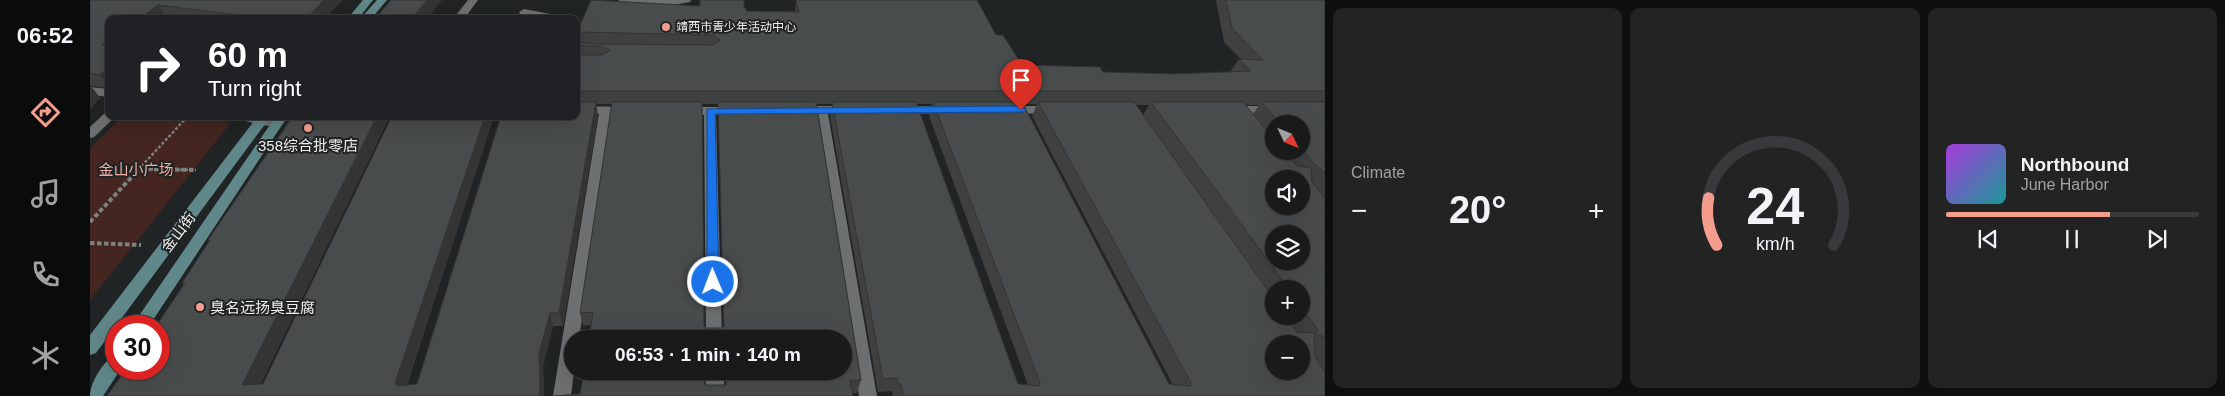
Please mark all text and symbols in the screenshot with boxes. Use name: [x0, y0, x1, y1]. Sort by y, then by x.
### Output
place label: 靖西市青少年活动中心: [676, 20, 796, 34]
marker: 靖西市青少年活动中心: [660, 21, 672, 33]
text: 06:52: [17, 23, 73, 48]
icon: right: [125, 35, 190, 100]
text: 60 m: [208, 35, 288, 74]
pin: [1000, 59, 1042, 110]
icon: arrive: [1007, 66, 1035, 94]
text: Turn right: [208, 76, 301, 101]
icon: directions: [28, 95, 63, 130]
north arrow: [1265, 115, 1310, 160]
map controls: [1265, 115, 1310, 380]
marker: 358综合批零店: [302, 122, 314, 134]
place label: 358综合批零店: [258, 137, 358, 154]
text: Northbound: [2021, 154, 2129, 175]
park label: 金山小广场: [98, 161, 174, 178]
text: Climate: [1351, 164, 1405, 181]
button: sound: [1265, 170, 1310, 215]
icon: music: [28, 176, 63, 211]
text: June Harbor: [2021, 176, 2109, 193]
text: 24: [1746, 177, 1804, 235]
text: 20°: [1449, 189, 1506, 231]
text: −: [1351, 195, 1367, 226]
text: +: [1588, 195, 1604, 226]
street label: 金山街: [158, 209, 198, 255]
button: layers: [1265, 225, 1310, 270]
icon: previous: [1974, 225, 2002, 253]
icon: pause: [2058, 225, 2086, 253]
icon: next: [2143, 225, 2171, 253]
text: km/h: [1756, 234, 1794, 254]
position arrow: [686, 255, 738, 307]
icon: phone: [28, 257, 63, 292]
button: +: [1265, 280, 1310, 325]
place label: 臭名远扬臭豆腐: [210, 299, 315, 316]
marker: 臭名远扬臭豆腐: [194, 301, 206, 313]
speed limit sign: 30: [105, 315, 170, 380]
button: −: [1265, 335, 1310, 380]
icon: climate: [28, 338, 63, 373]
text: 06:53 · 1 min · 140 m: [615, 344, 801, 365]

